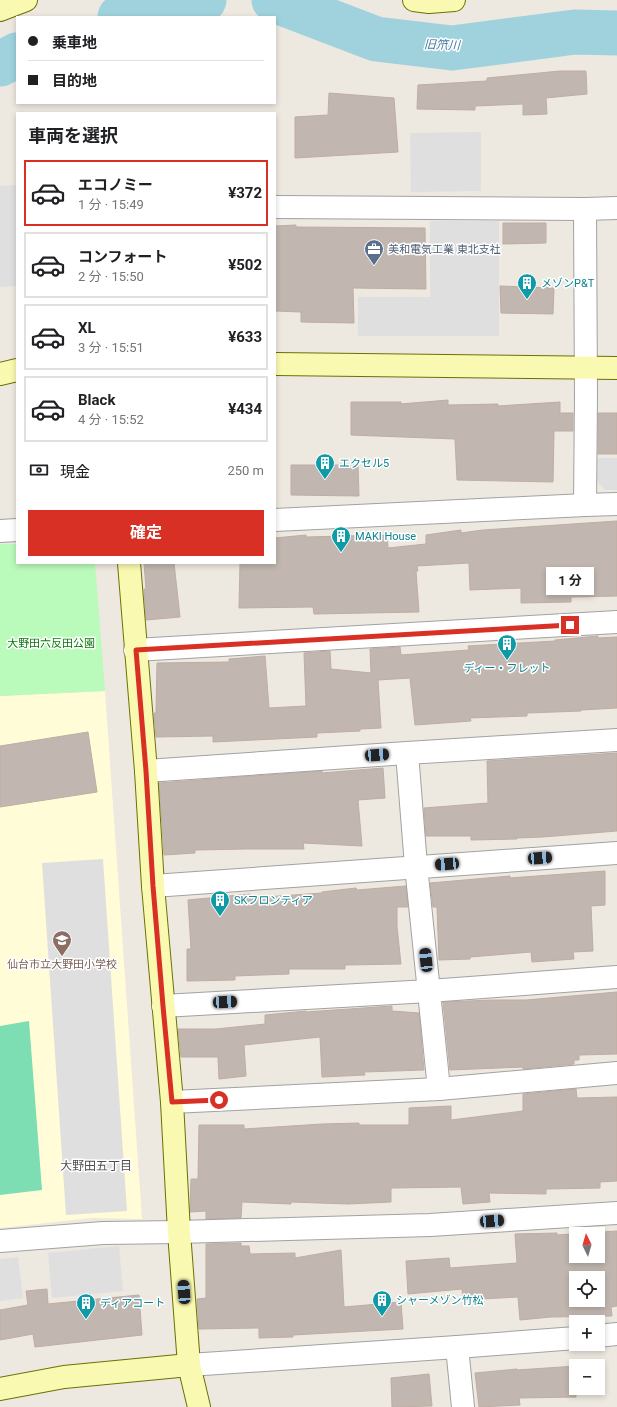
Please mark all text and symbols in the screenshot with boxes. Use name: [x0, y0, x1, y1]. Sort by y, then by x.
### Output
text: 乗車地: [52, 34, 97, 52]
water label: 旧笊川: [424, 37, 462, 53]
text: 目的地: [52, 72, 97, 90]
text: 車両を選択: [28, 125, 118, 146]
icon: car: [30, 175, 66, 211]
text: エコノミー: [78, 176, 153, 194]
text: ¥372: [228, 184, 262, 202]
text: 1 分 · 15:49: [78, 197, 144, 212]
office icon: 美和電気工業 東北支社: [363, 238, 385, 266]
place label: 美和電気工業 東北支社: [388, 243, 501, 256]
icon: car: [30, 247, 66, 283]
text: コンフォート: [78, 248, 168, 266]
text: ¥502: [228, 256, 262, 274]
text: 2 分 · 15:50: [78, 269, 144, 284]
building icon: メゾンP&T: [516, 272, 538, 300]
place label: メゾンP&T: [541, 277, 595, 290]
icon: car: [30, 319, 66, 355]
text: XL: [78, 319, 96, 337]
text: ¥633: [228, 328, 262, 346]
text: 3 分 · 15:51: [78, 340, 144, 355]
icon: car: [30, 391, 66, 427]
text: Black: [78, 391, 115, 409]
text: ¥434: [228, 400, 262, 418]
text: 4 分 · 15:52: [78, 412, 144, 427]
building icon: エクセル5: [314, 452, 336, 480]
place label: エクセル5: [339, 457, 389, 470]
icon: cash: [28, 459, 50, 481]
text: 現金: [60, 463, 90, 481]
text: 250 m: [227, 463, 264, 478]
button: 確定: [28, 510, 264, 556]
building icon: MAKI House: [330, 525, 352, 553]
place label: MAKI House: [355, 530, 416, 543]
callout: 1 分: [546, 567, 594, 595]
text: 1 分: [558, 573, 582, 588]
route end: [561, 616, 579, 634]
building icon: ディー・フレット: [496, 633, 518, 661]
park label: 大野田六反田公園: [7, 637, 95, 650]
place label: ディー・フレット: [463, 662, 551, 675]
car: [365, 748, 389, 762]
car: [528, 851, 552, 865]
car: [435, 857, 459, 871]
building icon: SKフロンティア: [209, 889, 231, 917]
place label: SKフロンティア: [234, 894, 313, 907]
school or university icon: 仙台市立大野田小学校: [51, 929, 73, 957]
car: [419, 947, 433, 973]
place label: 仙台市立大野田小学校: [7, 958, 117, 971]
car: [213, 995, 237, 1009]
route start: [210, 1091, 228, 1109]
district label: 大野田五丁目: [60, 1159, 132, 1173]
car: [480, 1214, 504, 1228]
north arrow: [569, 1227, 605, 1263]
map controls: [569, 1227, 605, 1395]
button: locate: [569, 1271, 605, 1307]
car: [177, 1280, 191, 1304]
building icon: シャーメゾン竹松: [371, 1289, 393, 1317]
building icon: ディアコート: [75, 1292, 97, 1320]
place label: シャーメゾン竹松: [396, 1294, 484, 1307]
place label: ディアコート: [100, 1297, 165, 1310]
button: +: [569, 1315, 605, 1351]
button: −: [569, 1359, 605, 1395]

